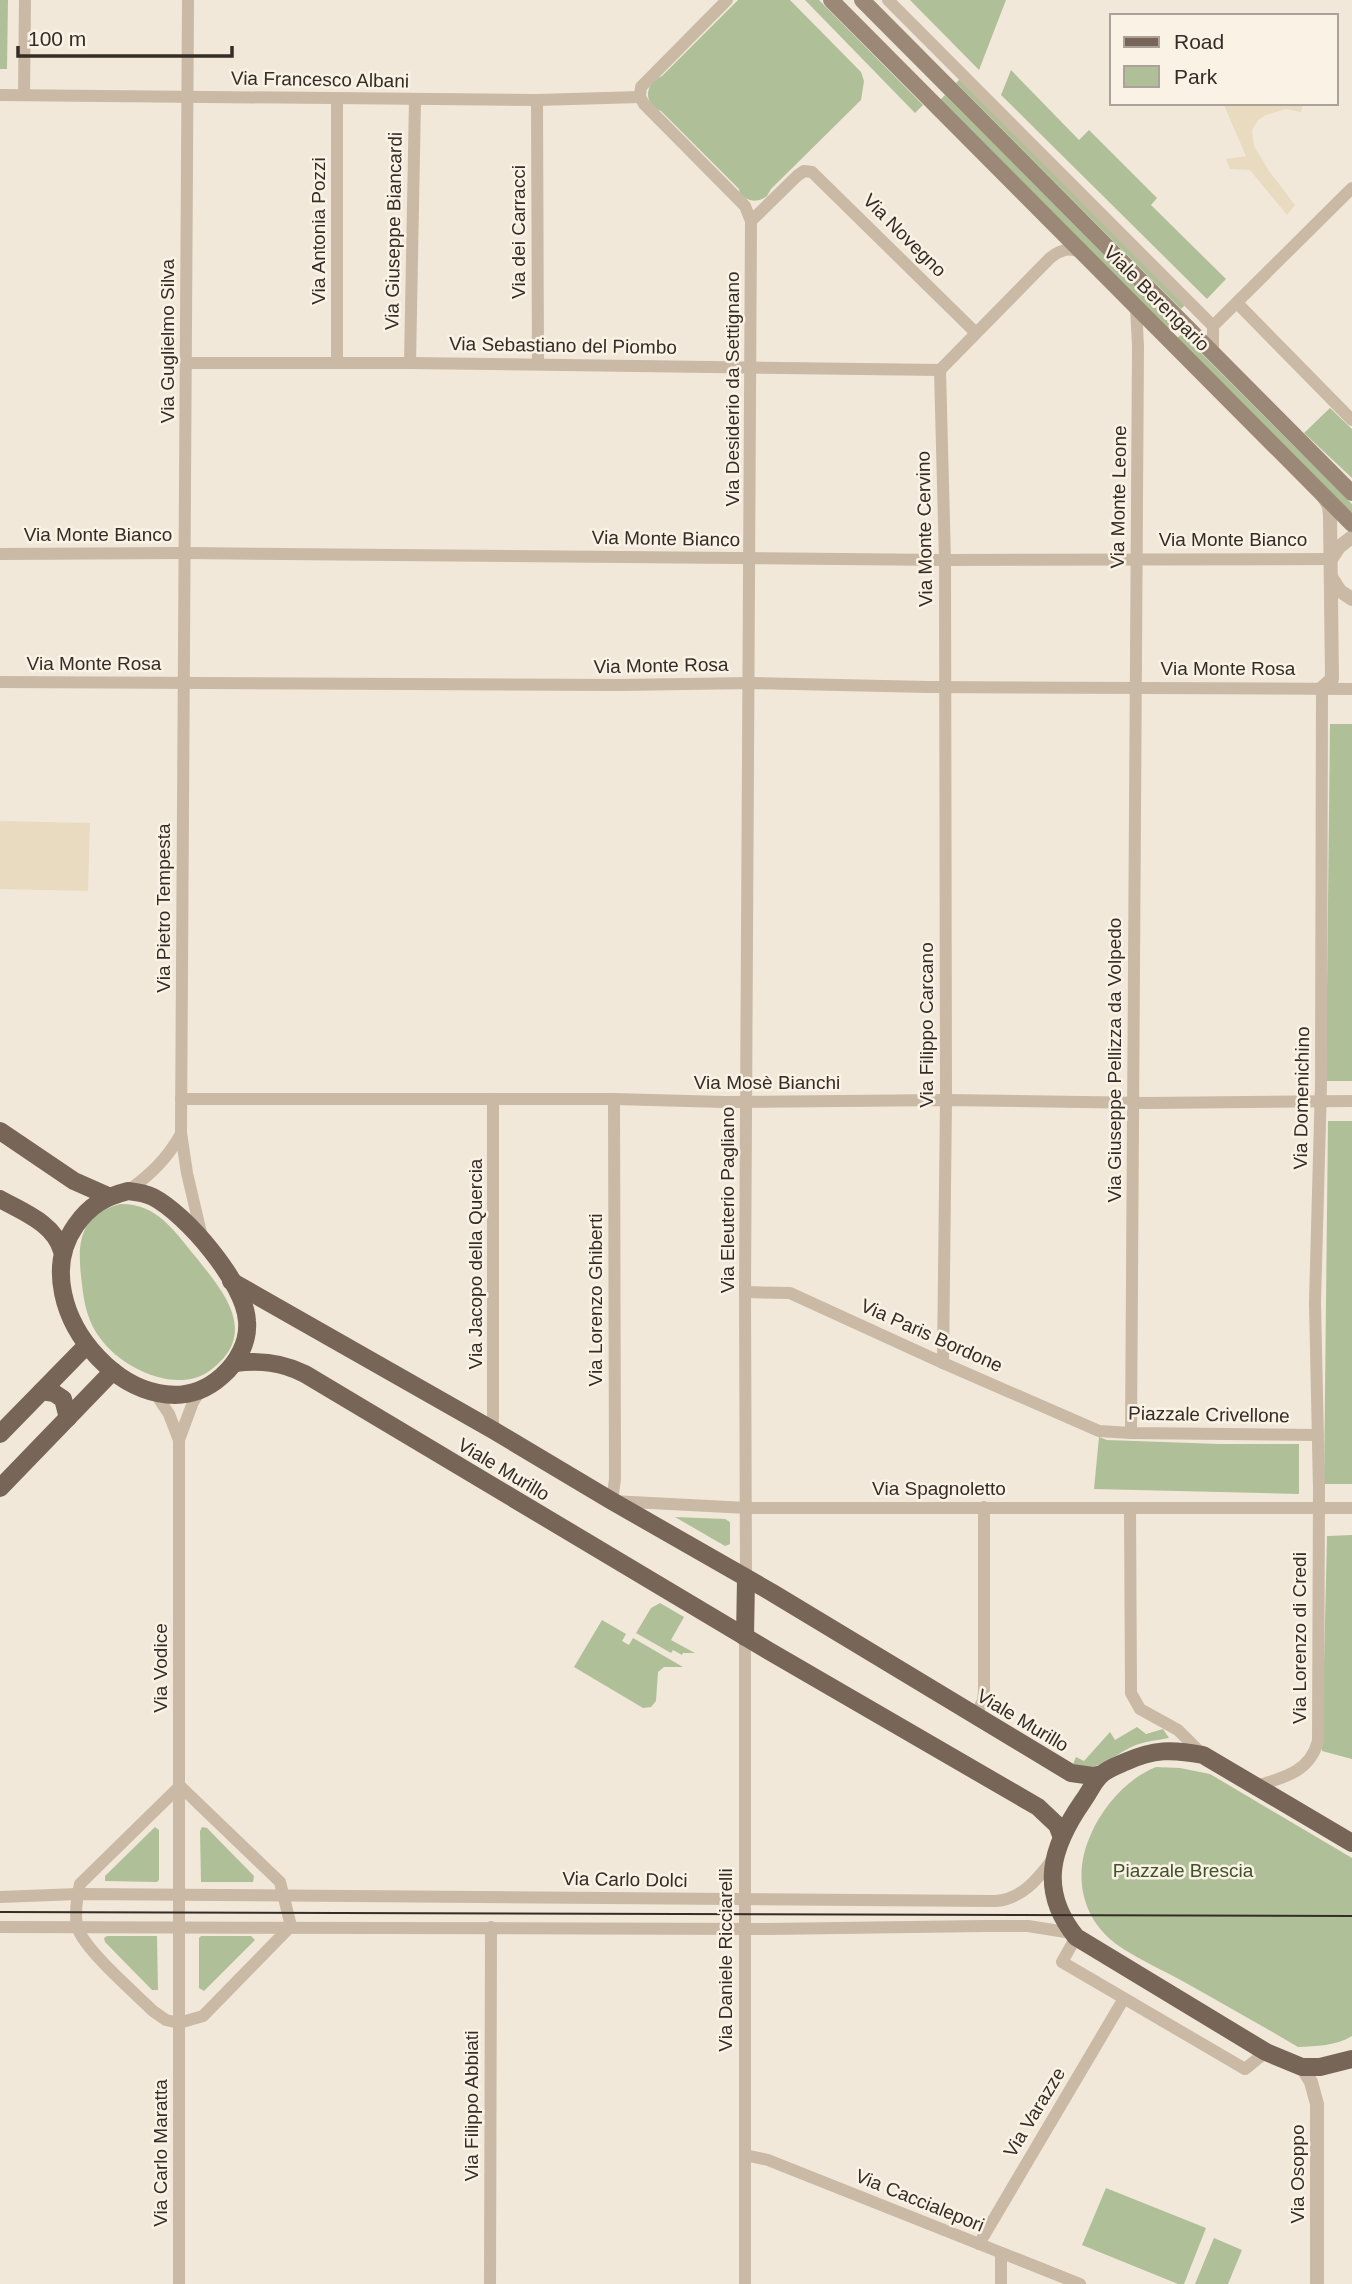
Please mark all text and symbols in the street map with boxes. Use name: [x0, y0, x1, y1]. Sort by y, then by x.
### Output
scale bar: [18, 14, 231, 58]
legend: [1110, 14, 1338, 105]
text: 100 m: [28, 27, 86, 50]
text: Road: [1174, 30, 1224, 53]
text: Park: [1174, 65, 1218, 88]
street label: Via Francesco Albani: [231, 67, 409, 92]
street label: Via Giuseppe Biancardi: [381, 132, 406, 330]
street label: Via Antonia Pozzi: [308, 157, 329, 305]
street label: Via dei Carracci: [508, 165, 529, 299]
street label: Via Novegno: [859, 190, 950, 281]
street label: Viale Berengario: [1100, 241, 1214, 355]
street label: Via Guglielmo Silva: [157, 258, 178, 423]
street label: Via Desiderio da Settignano: [722, 271, 743, 507]
street label: Via Sebastiano del Piombo: [449, 333, 677, 358]
street label: Via Monte Leone: [1107, 425, 1130, 569]
street label: Via Monte Cervino: [913, 451, 936, 607]
street label: Via Monte Bianco: [24, 524, 172, 545]
street label: Via Monte Bianco: [592, 527, 740, 550]
street label: Via Monte Bianco: [1159, 529, 1307, 550]
street label: Via Monte Rosa: [27, 653, 162, 674]
street label: Via Monte Rosa: [593, 654, 729, 677]
street label: Via Monte Rosa: [1161, 658, 1296, 679]
street label: Via Pietro Tempesta: [153, 823, 174, 993]
street label: Via Giuseppe Pellizza da Volpedo: [1104, 918, 1125, 1202]
street label: Via Filippo Carcano: [916, 942, 937, 1108]
street label: Via Domenichino: [1290, 1026, 1313, 1170]
street label: Via Mosè Bianchi: [694, 1072, 840, 1093]
street label: Via Eleuterio Pagliano: [717, 1107, 738, 1293]
street label: Via Jacopo della Quercia: [465, 1158, 486, 1369]
street label: Via Lorenzo Ghiberti: [585, 1214, 606, 1386]
street label: Via Paris Bordone: [858, 1295, 1006, 1376]
street label: Piazzale Crivellone: [1128, 1403, 1290, 1426]
street label: Viale Murillo: [454, 1434, 553, 1505]
street label: Via Spagnoletto: [872, 1478, 1006, 1499]
street label: Via Lorenzo di Credi: [1289, 1552, 1310, 1724]
street label: Via Vodice: [150, 1623, 171, 1713]
street label: Viale Murillo: [973, 1685, 1072, 1756]
park label: Piazzale Brescia: [1113, 1860, 1254, 1881]
street label: Via Carlo Dolci: [562, 1868, 688, 1891]
street label: Via Daniele Ricciarelli: [715, 1868, 736, 2052]
street label: Via Filippo Abbiati: [461, 2031, 482, 2181]
street label: Via Varazze: [999, 2064, 1069, 2161]
street label: Via Carlo Maratta: [150, 2079, 171, 2227]
street label: Via Osoppo: [1287, 2125, 1308, 2223]
street label: Via Caccialepori: [852, 2165, 987, 2236]

